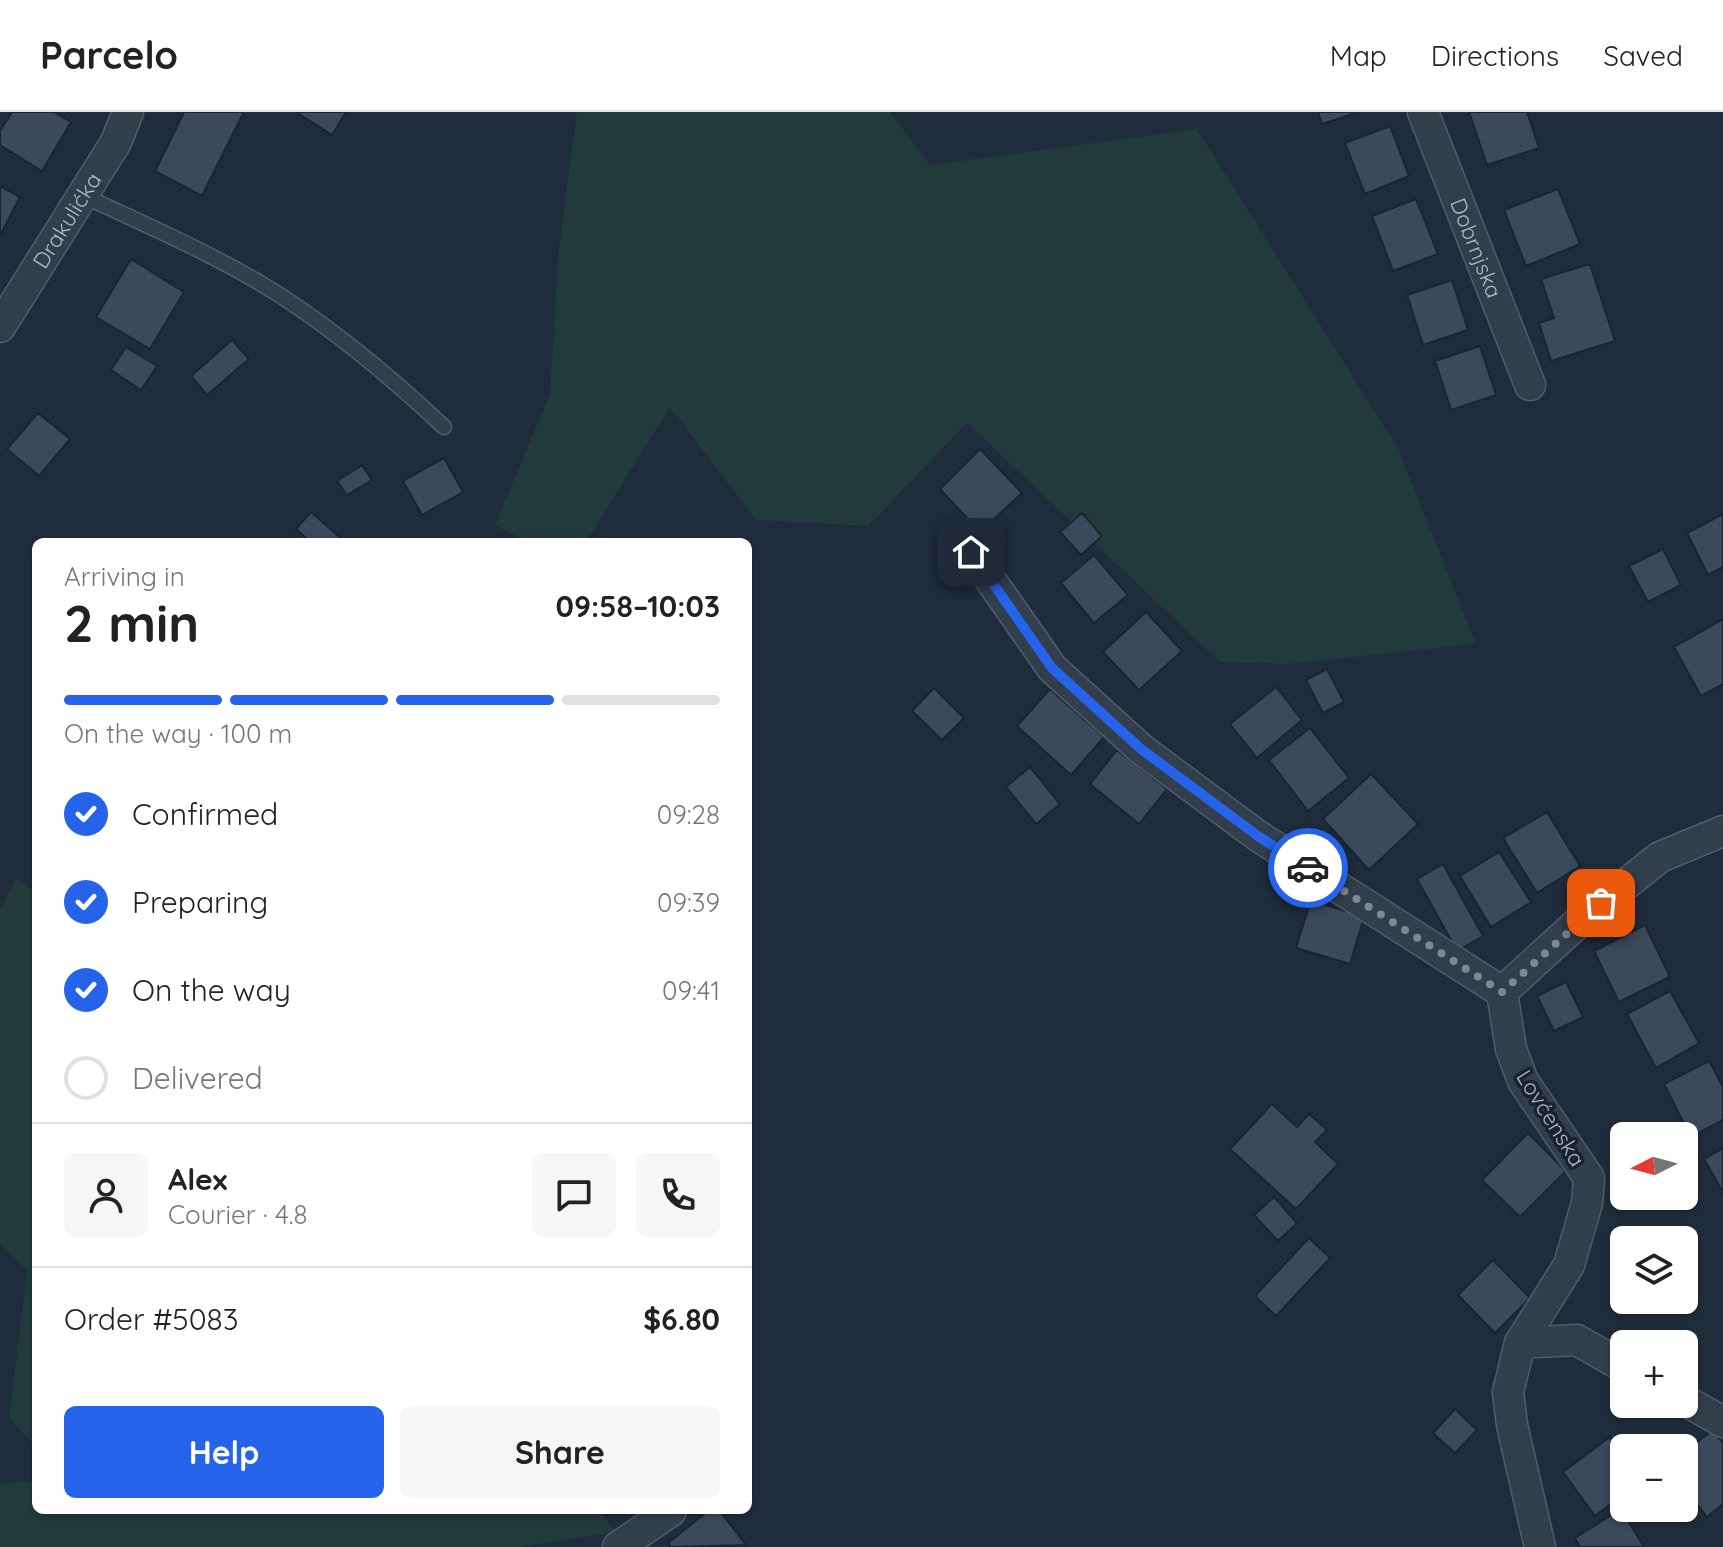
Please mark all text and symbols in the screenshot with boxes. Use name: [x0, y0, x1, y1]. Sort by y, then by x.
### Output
text: Parcelo: [40, 31, 178, 79]
text: Map: [1330, 38, 1387, 73]
text: Directions: [1431, 38, 1559, 73]
text: Saved: [1603, 38, 1683, 73]
street label: Drakulićka: [26, 167, 107, 273]
street label: Dobrnjska: [1444, 194, 1508, 302]
pin: [937, 518, 1005, 586]
icon: home: [949, 530, 993, 574]
text: Arriving in: [64, 560, 185, 593]
text: 09:58–10:03: [556, 587, 720, 625]
text: 2 min: [64, 590, 199, 655]
text: On the way · 100 m: [64, 717, 292, 750]
icon: check: [64, 792, 108, 836]
text: Confirmed: [132, 795, 278, 833]
text: 09:28: [657, 798, 720, 831]
courier: [1268, 828, 1348, 908]
icon: car: [1286, 846, 1330, 890]
pin: [1567, 869, 1635, 937]
icon: check: [64, 880, 108, 924]
icon: bag: [1579, 881, 1623, 925]
text: Preparing: [132, 883, 268, 921]
text: 09:39: [657, 886, 720, 919]
icon: check: [64, 968, 108, 1012]
text: On the way: [132, 971, 291, 1009]
text: 09:41: [662, 974, 720, 1007]
text: Delivered: [132, 1059, 263, 1097]
street label: Lovćenska: [1510, 1065, 1592, 1171]
north arrow: [1610, 1122, 1698, 1210]
map controls: [1610, 1122, 1698, 1522]
button: person: [64, 1153, 148, 1237]
button: chat: [532, 1153, 616, 1237]
button: phone: [636, 1153, 720, 1237]
text: Alex: [168, 1160, 227, 1198]
text: Courier · 4.8: [168, 1198, 307, 1231]
button: layers: [1610, 1226, 1698, 1314]
text: Order #5083: [64, 1300, 238, 1338]
text: $6.80: [643, 1300, 720, 1338]
button: +: [1610, 1330, 1698, 1418]
button: Help: [64, 1406, 384, 1498]
button: Share: [400, 1406, 720, 1498]
button: −: [1610, 1434, 1698, 1522]

